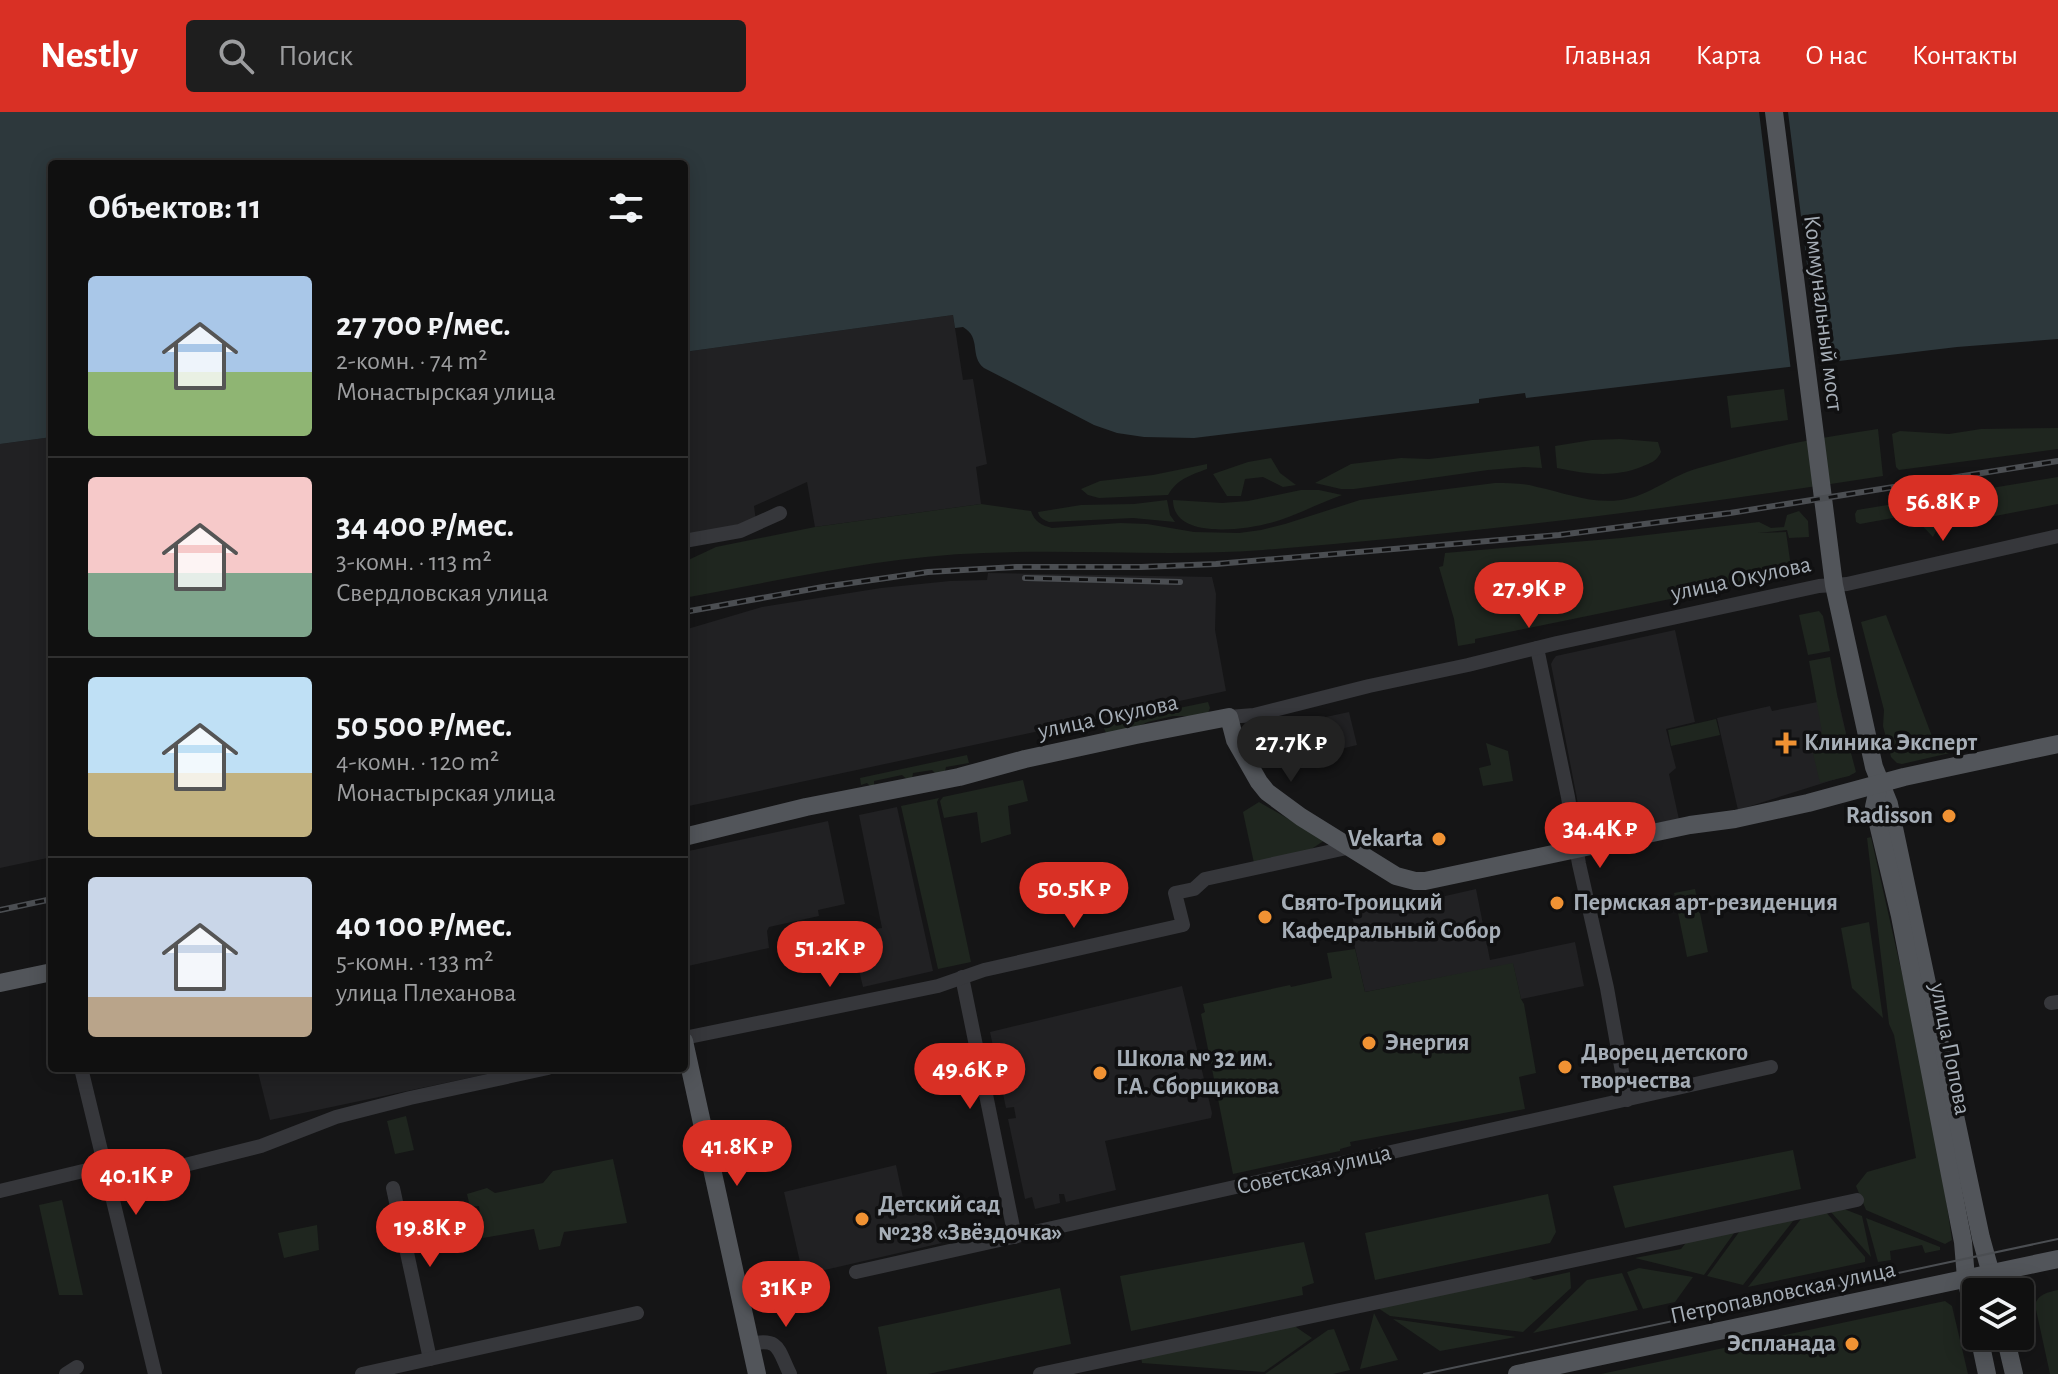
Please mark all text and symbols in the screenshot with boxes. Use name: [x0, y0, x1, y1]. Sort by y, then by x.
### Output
search box: [186, 20, 746, 92]
icon: search: [214, 34, 258, 78]
text: Nestly: [40, 37, 138, 75]
text: Поиск: [278, 41, 353, 71]
text: Главная: [1563, 42, 1651, 70]
text: Карта: [1695, 42, 1761, 70]
text: О нас: [1805, 42, 1868, 70]
text: Контакты: [1912, 42, 2018, 70]
icon: filters: [604, 186, 648, 230]
text: Объектов: 11: [88, 191, 262, 225]
street label: Коммунальный мост: [1799, 214, 1847, 413]
icon: home: [152, 308, 248, 404]
text: 27 700 ₽/мес.: [336, 308, 511, 342]
text: 2-комн. · 74 m²: [336, 348, 487, 374]
text: Монастырская улица: [336, 379, 556, 405]
pin: 56.8K ₽: [1869, 475, 2017, 543]
text: 56.8K ₽: [1906, 488, 1980, 514]
icon: home: [152, 509, 248, 605]
text: 34 400 ₽/мес.: [336, 509, 514, 543]
text: 3-комн. · 113 m²: [336, 549, 491, 575]
street label: улица Окулова: [1668, 552, 1813, 606]
pin: 27.9K ₽: [1455, 562, 1603, 630]
text: 27.9K ₽: [1492, 575, 1566, 601]
text: Свердловская улица: [336, 580, 548, 606]
street label: улица Окулова: [1035, 690, 1180, 744]
icon: home: [152, 709, 248, 805]
text: 50 500 ₽/мес.: [336, 709, 513, 743]
pin: 27.7K ₽: [1217, 716, 1365, 784]
text: 27.7K ₽: [1255, 729, 1327, 755]
place label: Клиника Эксперт: [1804, 731, 1978, 755]
marker: Клиника Эксперт: [1775, 732, 1797, 754]
text: 4-комн. · 120 m²: [336, 749, 499, 775]
text: Монастырская улица: [336, 780, 556, 806]
pin: 34.4K ₽: [1526, 802, 1674, 870]
place label: Radisson: [1846, 804, 1933, 828]
marker: Radisson: [1940, 807, 1958, 825]
text: 34.4K ₽: [1563, 815, 1637, 841]
place label: Vekarta: [1348, 827, 1423, 851]
marker: Vekarta: [1430, 830, 1448, 848]
pin: 50.5K ₽: [1000, 862, 1148, 930]
text: 50.5K ₽: [1037, 875, 1111, 901]
place label: Свято-Троицкий Кафедральный Собор: [1281, 891, 1501, 943]
place label: Пермская арт-резиденция: [1573, 891, 1838, 915]
marker: Пермская арт-резиденция: [1548, 894, 1566, 912]
marker: Свято-Троицкий Кафедральный Собор: [1256, 908, 1274, 926]
icon: home: [152, 909, 248, 1005]
text: 40 100 ₽/мес.: [336, 909, 513, 943]
pin: 51.2K ₽: [756, 921, 904, 989]
text: 51.2K ₽: [795, 934, 865, 960]
text: 5-комн. · 133 m²: [336, 949, 493, 975]
text: улица Плеханова: [336, 980, 516, 1006]
street label: улица Попова: [1925, 980, 1975, 1117]
place label: Энергия: [1385, 1031, 1469, 1055]
marker: Энергия: [1360, 1034, 1378, 1052]
place label: Дворец детского творчества: [1580, 1041, 1748, 1093]
pin: 49.6K ₽: [896, 1043, 1044, 1111]
place label: Школа № 32 им. Г.А. Сборщикова: [1116, 1047, 1279, 1099]
text: 49.6K ₽: [932, 1056, 1008, 1082]
marker: Дворец детского творчества: [1556, 1058, 1574, 1076]
marker: Школа № 32 им. Г.А. Сборщикова: [1091, 1064, 1109, 1082]
pin: 41.8K ₽: [663, 1120, 811, 1188]
text: 41.8K ₽: [701, 1133, 773, 1159]
street label: Советская улица: [1234, 1141, 1394, 1199]
pin: 40.1K ₽: [62, 1149, 210, 1217]
text: 40.1K ₽: [99, 1162, 173, 1188]
place label: Детский сад №238 «Звёздочка»: [878, 1193, 1062, 1245]
pin: 19.8K ₽: [356, 1201, 504, 1269]
marker: Детский сад №238 «Звёздочка»: [853, 1210, 871, 1228]
text: 19.8K ₽: [394, 1214, 466, 1240]
street label: Петропавловская улица: [1668, 1257, 1898, 1329]
pin: 31K ₽: [730, 1261, 842, 1329]
text: 31K ₽: [760, 1274, 812, 1300]
map controls: [1962, 1278, 2034, 1350]
button: layers: [1962, 1278, 2034, 1350]
place label: Эспланада: [1727, 1332, 1836, 1356]
marker: Эспланада: [1843, 1335, 1861, 1353]

